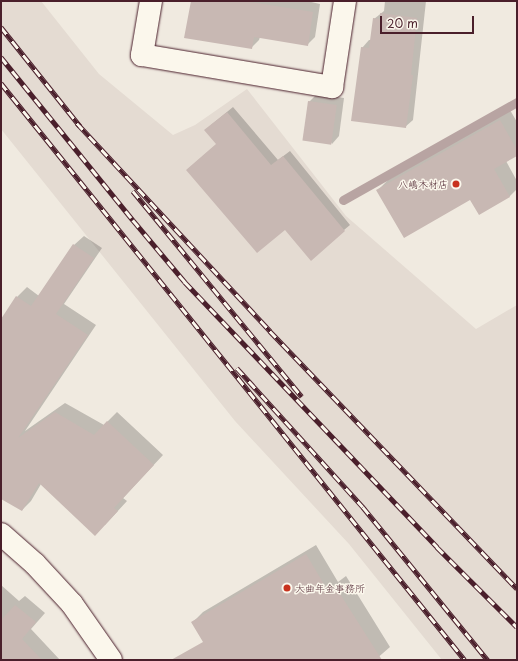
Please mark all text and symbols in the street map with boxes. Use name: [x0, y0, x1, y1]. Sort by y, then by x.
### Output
scale bar: [382, 8, 476, 34]
text: 20 m: [387, 14, 418, 32]
place label: 八嶋木材店: [398, 178, 448, 190]
marker: 八嶋木材店: [451, 179, 461, 189]
place label: 大曲年金事務所: [295, 582, 365, 594]
marker: 大曲年金事務所: [282, 583, 292, 593]

